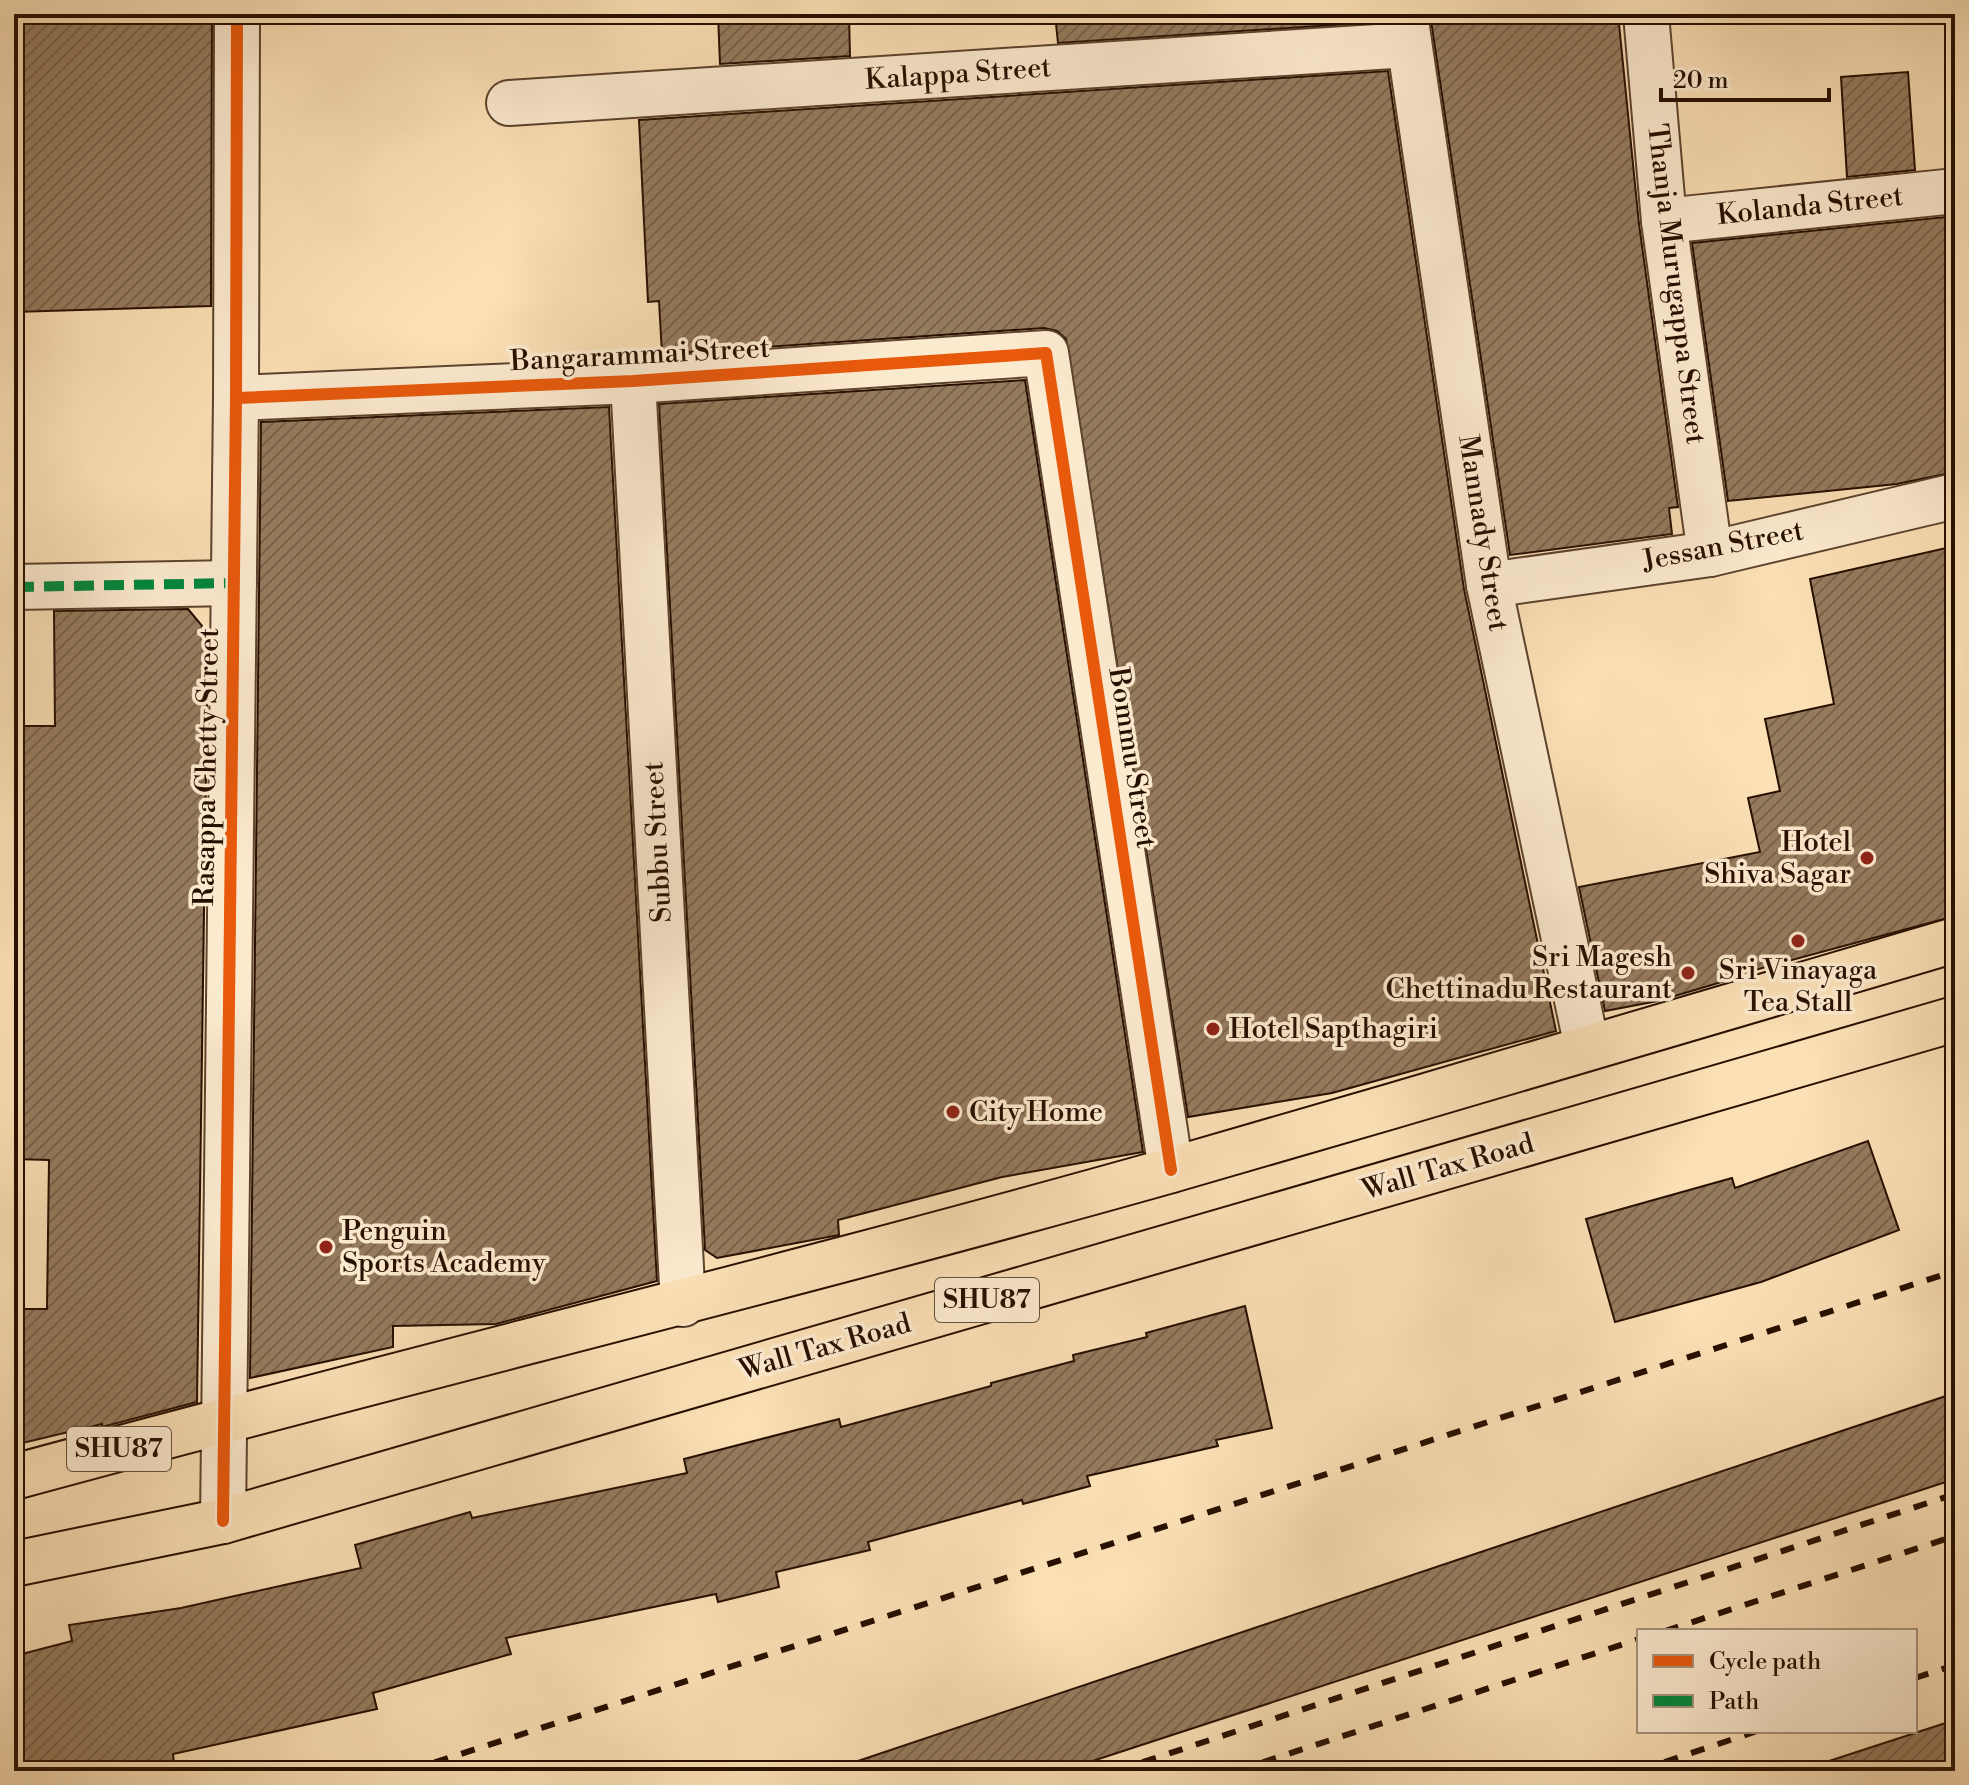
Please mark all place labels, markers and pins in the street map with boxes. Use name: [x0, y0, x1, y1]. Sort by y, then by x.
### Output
place label: Hotel Shiva Sagar: [1704, 825, 1851, 892]
marker: Hotel Shiva Sagar: [1858, 849, 1876, 867]
marker: Sri Vinayaga Tea Stall: [1789, 932, 1807, 950]
place label: Sri Magesh Chettinadu Restaurant: [1385, 940, 1672, 1007]
place label: Sri Vinayaga Tea Stall: [1719, 953, 1878, 1020]
marker: Sri Magesh Chettinadu Restaurant: [1679, 964, 1697, 982]
place label: Hotel Sapthagiri: [1229, 1012, 1438, 1047]
marker: Hotel Sapthagiri: [1204, 1020, 1222, 1038]
place label: City Home: [969, 1095, 1103, 1130]
marker: City Home: [944, 1103, 962, 1121]
place label: Penguin Sports Academy: [342, 1214, 546, 1281]
marker: Penguin Sports Academy: [317, 1238, 335, 1256]

